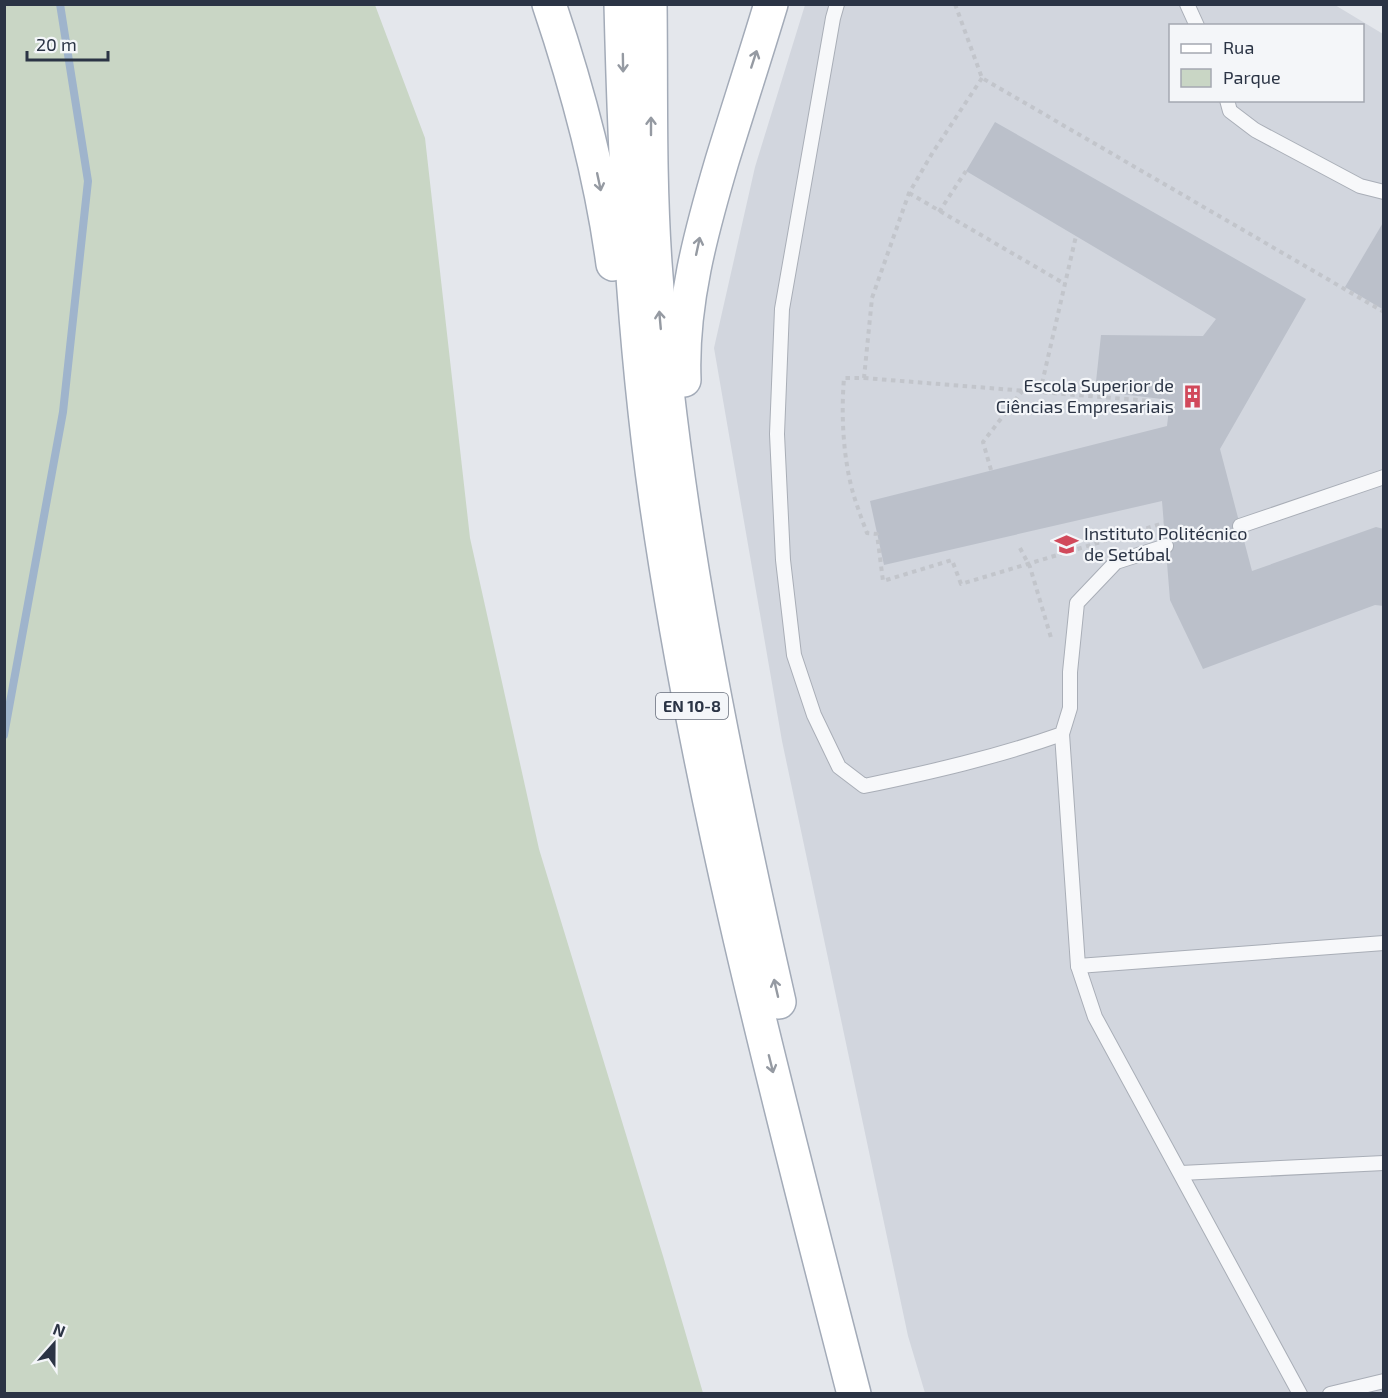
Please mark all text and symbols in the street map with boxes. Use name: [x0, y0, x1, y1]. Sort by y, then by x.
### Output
scale bar: [27, 24, 108, 62]
legend: [1169, 24, 1364, 102]
text: 20 m: [36, 33, 77, 55]
text: Rua: [1223, 36, 1254, 58]
one-way arrow: [749, 50, 760, 69]
one-way arrow: [617, 52, 629, 72]
text: Parque: [1223, 66, 1281, 88]
one-way arrow: [645, 116, 657, 136]
one-way arrow: [594, 172, 605, 191]
one-way arrow: [693, 237, 704, 256]
one-way arrow: [654, 311, 665, 331]
place label: Escola Superior de Ciências Empresariais: [996, 374, 1174, 417]
building icon: Escola Superior de Ciências Empresariais: [1179, 383, 1205, 409]
place label: Instituto Politécnico de Setúbal: [1084, 522, 1248, 565]
school or university icon: Instituto Politécnico de Setúbal: [1053, 531, 1079, 557]
road number: EN 10-8: [656, 693, 728, 719]
one-way arrow: [769, 979, 781, 998]
one-way arrow: [765, 1054, 777, 1073]
north arrow: [24, 1314, 84, 1374]
text: N: [51, 1319, 68, 1340]

